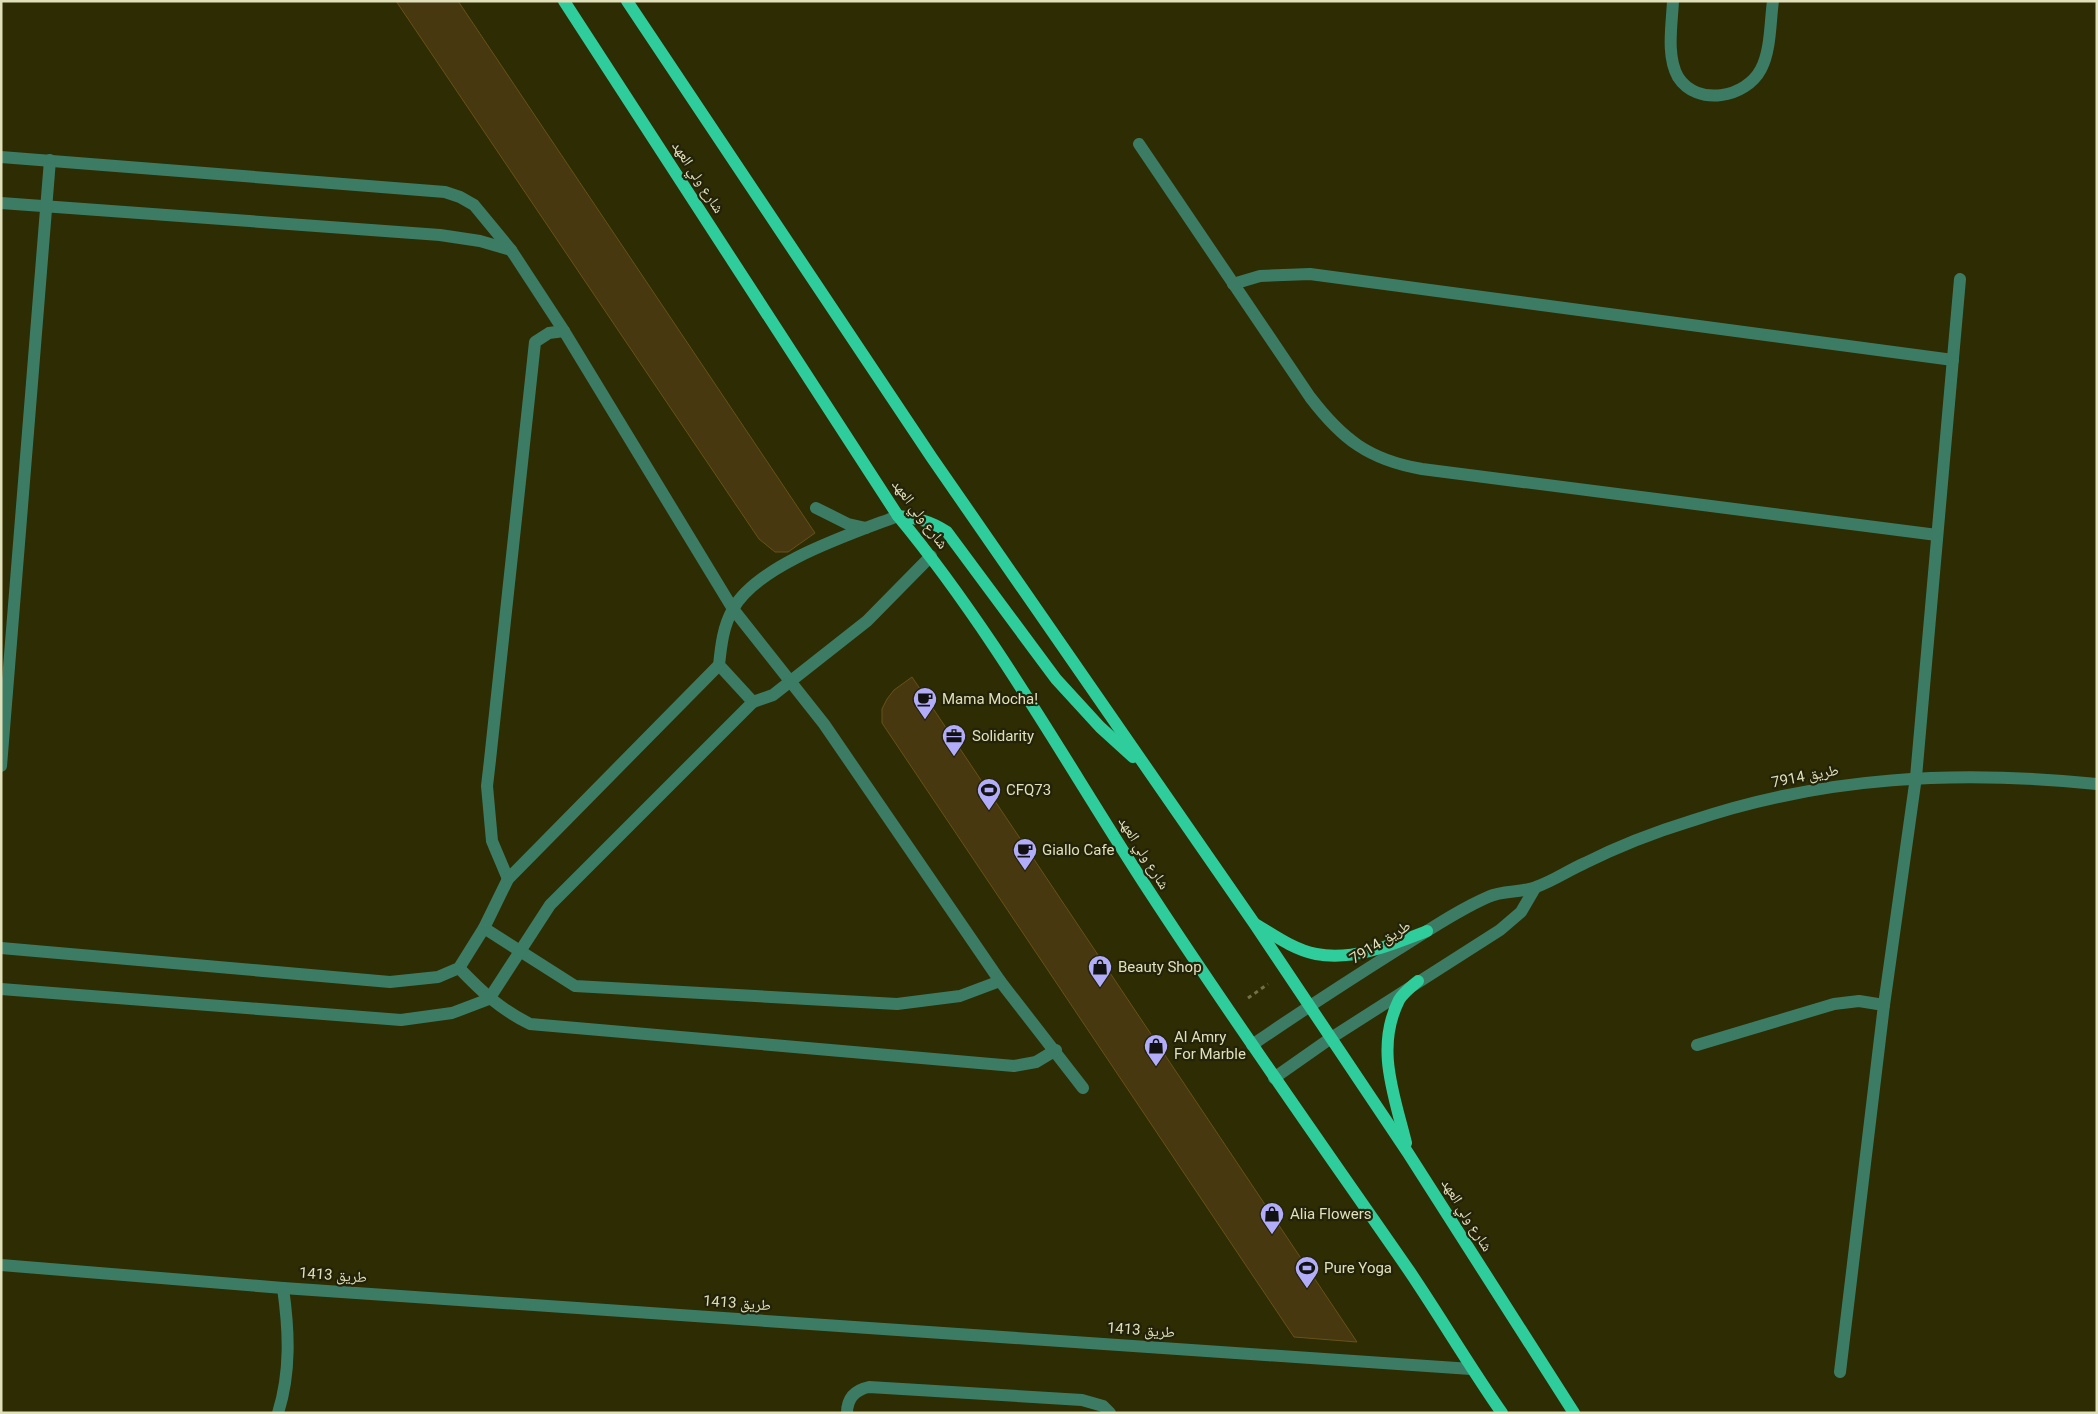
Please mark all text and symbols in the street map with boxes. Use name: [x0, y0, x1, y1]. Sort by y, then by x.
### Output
street label: شارع ولي العهد: [666, 138, 728, 218]
street label: شارع ولي العهد: [886, 476, 952, 554]
cafe icon: Mama Mocha!: [912, 686, 938, 720]
place label: Mama Mocha!: [942, 690, 1038, 708]
office icon: Solidarity: [941, 723, 967, 757]
place label: Solidarity: [972, 727, 1034, 745]
street label: طريق 7914: [1770, 761, 1840, 792]
sports icon: CFQ73: [976, 777, 1002, 811]
place label: CFQ73: [1006, 781, 1051, 799]
street label: شارع ولي العهد: [1112, 813, 1173, 894]
cafe icon: Giallo Cafe: [1012, 837, 1038, 871]
place label: Giallo Cafe: [1042, 841, 1115, 859]
street label: طريق 7914: [1346, 916, 1414, 969]
shop icon: Beauty Shop: [1087, 954, 1113, 988]
place label: Beauty Shop: [1118, 958, 1202, 976]
place label: Al Amry For Marble: [1174, 1028, 1246, 1063]
shop icon: Al Amry For Marble: [1143, 1033, 1169, 1067]
street label: شارع ولي العهد: [1435, 1175, 1496, 1256]
shop icon: Alia Flowers: [1259, 1201, 1285, 1235]
place label: Alia Flowers: [1290, 1205, 1372, 1223]
sports icon: Pure Yoga: [1294, 1255, 1320, 1289]
place label: Pure Yoga: [1324, 1259, 1392, 1277]
street label: طريق 1413: [298, 1264, 368, 1287]
street label: طريق 1413: [702, 1292, 772, 1315]
street label: طريق 1413: [1106, 1319, 1176, 1342]

